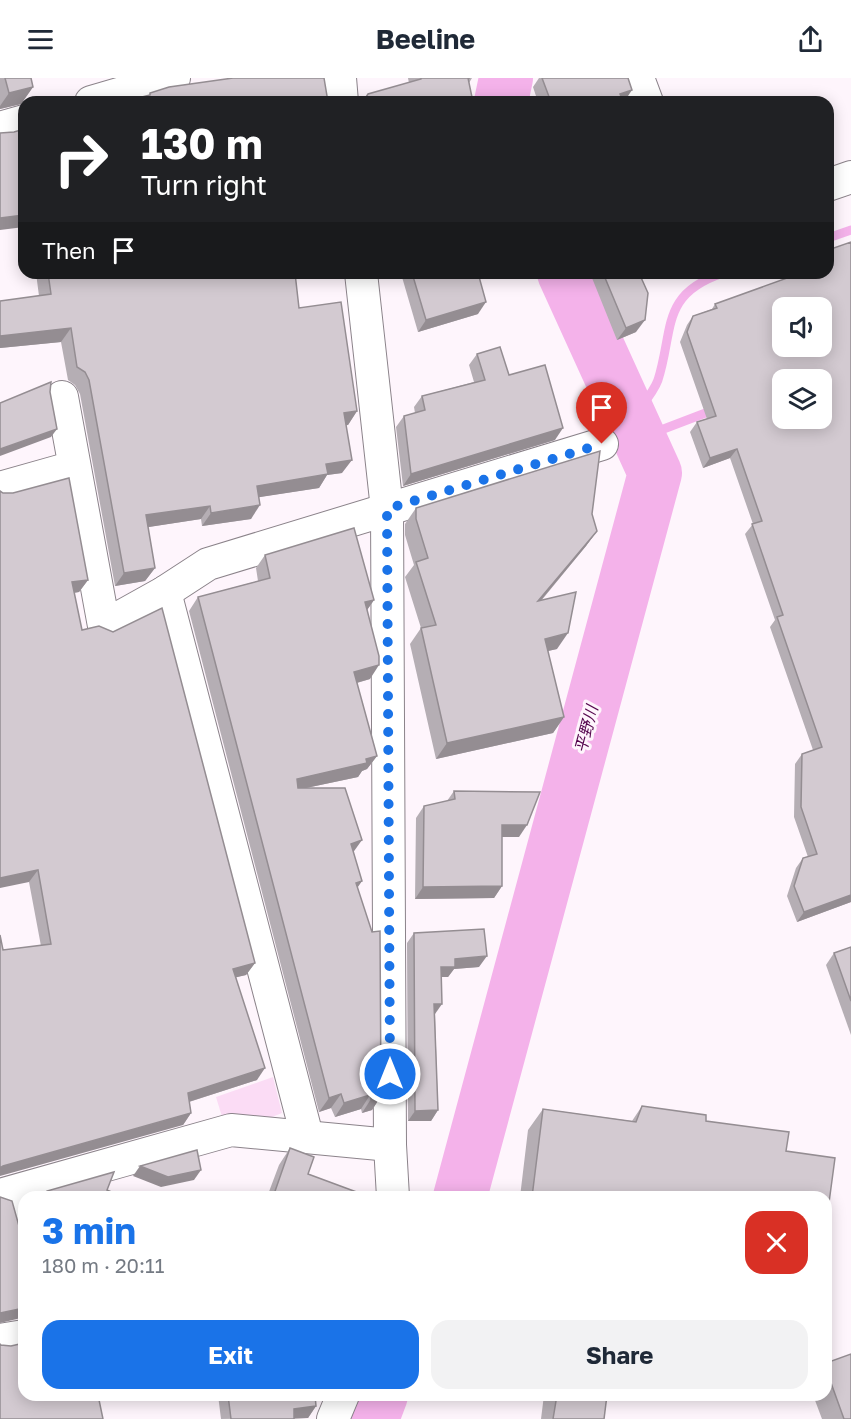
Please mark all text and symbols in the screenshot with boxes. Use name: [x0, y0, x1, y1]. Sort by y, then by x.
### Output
icon: menu: [24, 23, 57, 56]
text: Beeline: [376, 23, 475, 55]
icon: share: [794, 23, 827, 56]
text: 130 m: [141, 118, 263, 168]
icon: right: [42, 120, 120, 198]
text: Turn right: [141, 169, 267, 201]
icon: arrive: [107, 234, 140, 267]
text: Then: [42, 237, 95, 264]
map controls: [772, 297, 832, 429]
button: sound: [772, 297, 832, 357]
button: layers: [772, 369, 832, 429]
pin: [576, 382, 627, 444]
icon: arrive: [585, 391, 618, 424]
water label: 平野川: [570, 701, 602, 755]
position arrow: [358, 1042, 422, 1106]
text: 3 min: [42, 1209, 136, 1252]
button: close: [745, 1211, 808, 1274]
text: 180 m · 20:11: [42, 1253, 164, 1277]
button: Exit: [42, 1320, 419, 1389]
button: Share: [431, 1320, 808, 1389]

